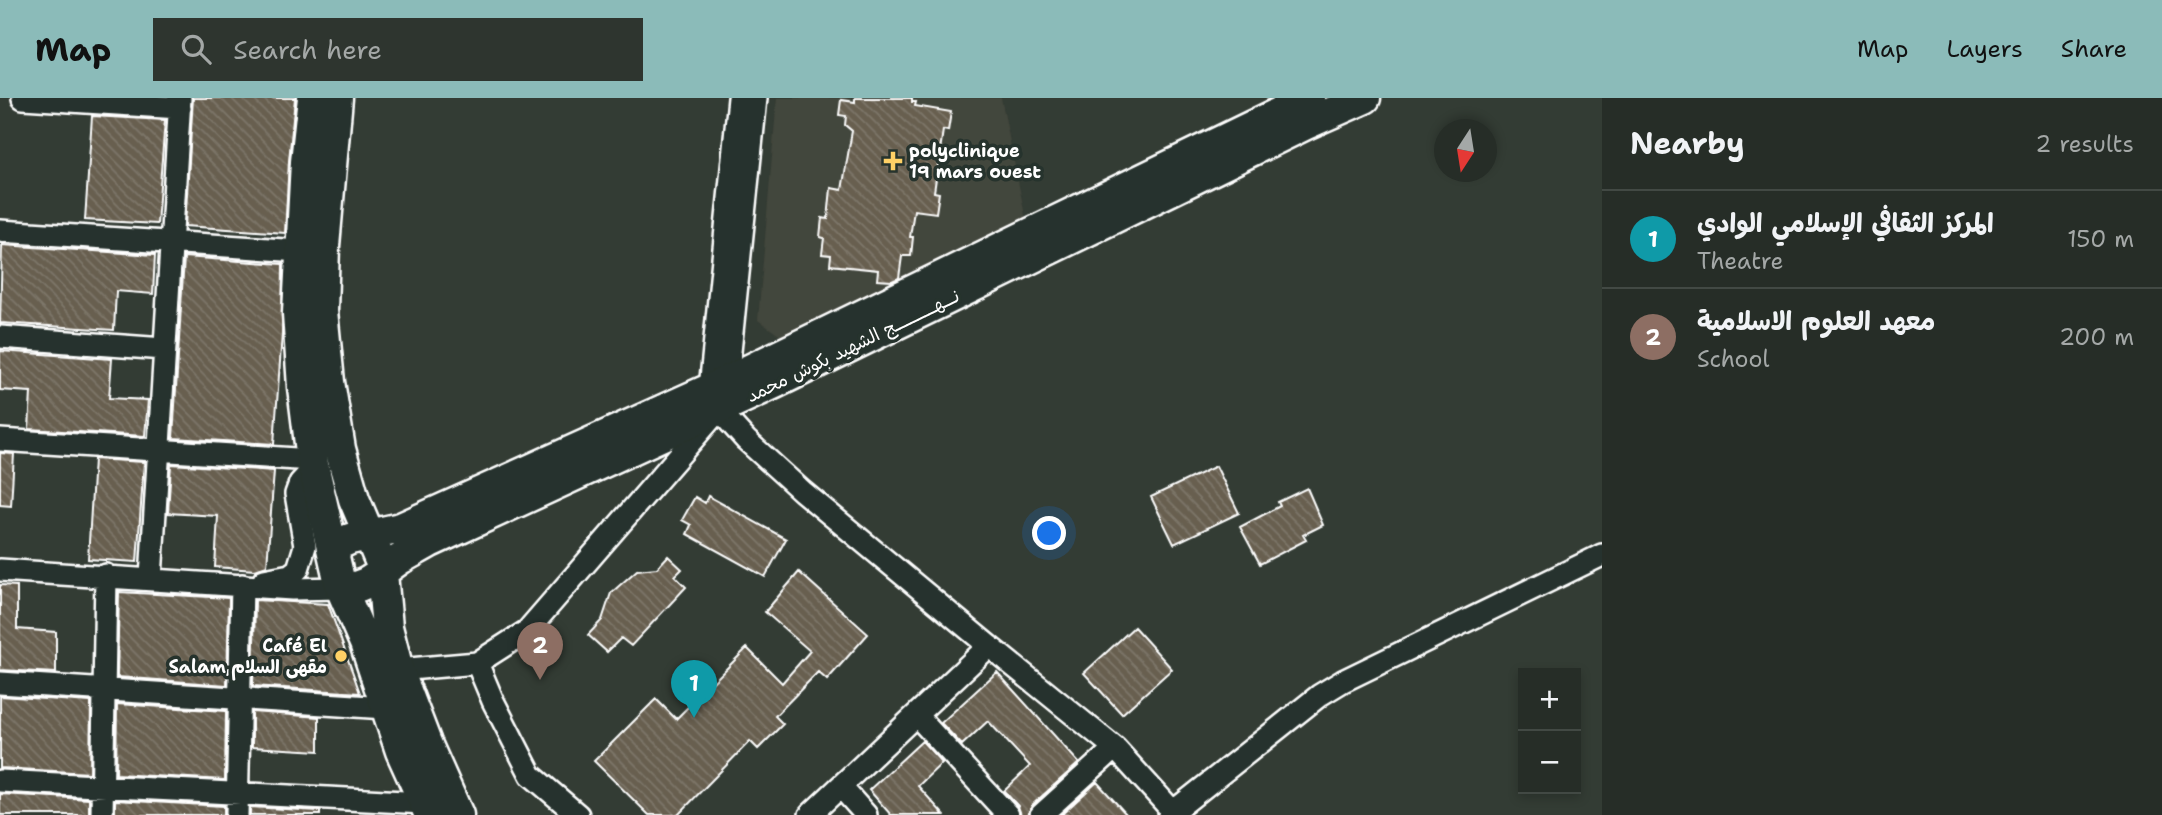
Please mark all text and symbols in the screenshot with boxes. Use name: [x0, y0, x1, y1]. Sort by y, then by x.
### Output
search box: [153, 18, 643, 81]
text: Map: [35, 27, 111, 72]
icon: search: [177, 30, 215, 68]
text: Search here: [233, 32, 382, 67]
text: Map: [1857, 33, 1908, 65]
text: Layers: [1946, 33, 2023, 65]
text: Share: [2061, 33, 2127, 65]
north arrow: [1434, 119, 1497, 182]
text: Nearby: [1630, 123, 1745, 164]
text: 2 results: [2035, 129, 2134, 159]
place label: polyclinique 19 mars ouest: [909, 139, 1041, 184]
marker: polyclinique 19 mars ouest: [883, 151, 903, 171]
text: المركز الثقافي الإسلامي الوادي: [1697, 205, 1994, 240]
text: 1: [1648, 224, 1658, 254]
text: 150 m: [2067, 224, 2134, 254]
text: Theatre: [1697, 246, 1784, 276]
street label: نـــهـــــــــــج الشهيد بكوش محمد: [742, 284, 964, 408]
text: معهد العلوم الاسلامية: [1697, 303, 1935, 338]
text: 2: [1645, 322, 1661, 352]
text: 200 m: [2059, 322, 2134, 352]
text: School: [1697, 344, 1769, 374]
your location: [1032, 516, 1066, 550]
pin: 2: [517, 622, 563, 680]
place label: Café El Salam,مقهى السلام: [169, 634, 327, 681]
marker: Café El Salam,مقهى السلام: [333, 648, 349, 664]
pin: 1: [671, 660, 717, 718]
map controls: [1518, 668, 1581, 794]
button: +: [1518, 668, 1581, 731]
button: −: [1518, 731, 1581, 794]

